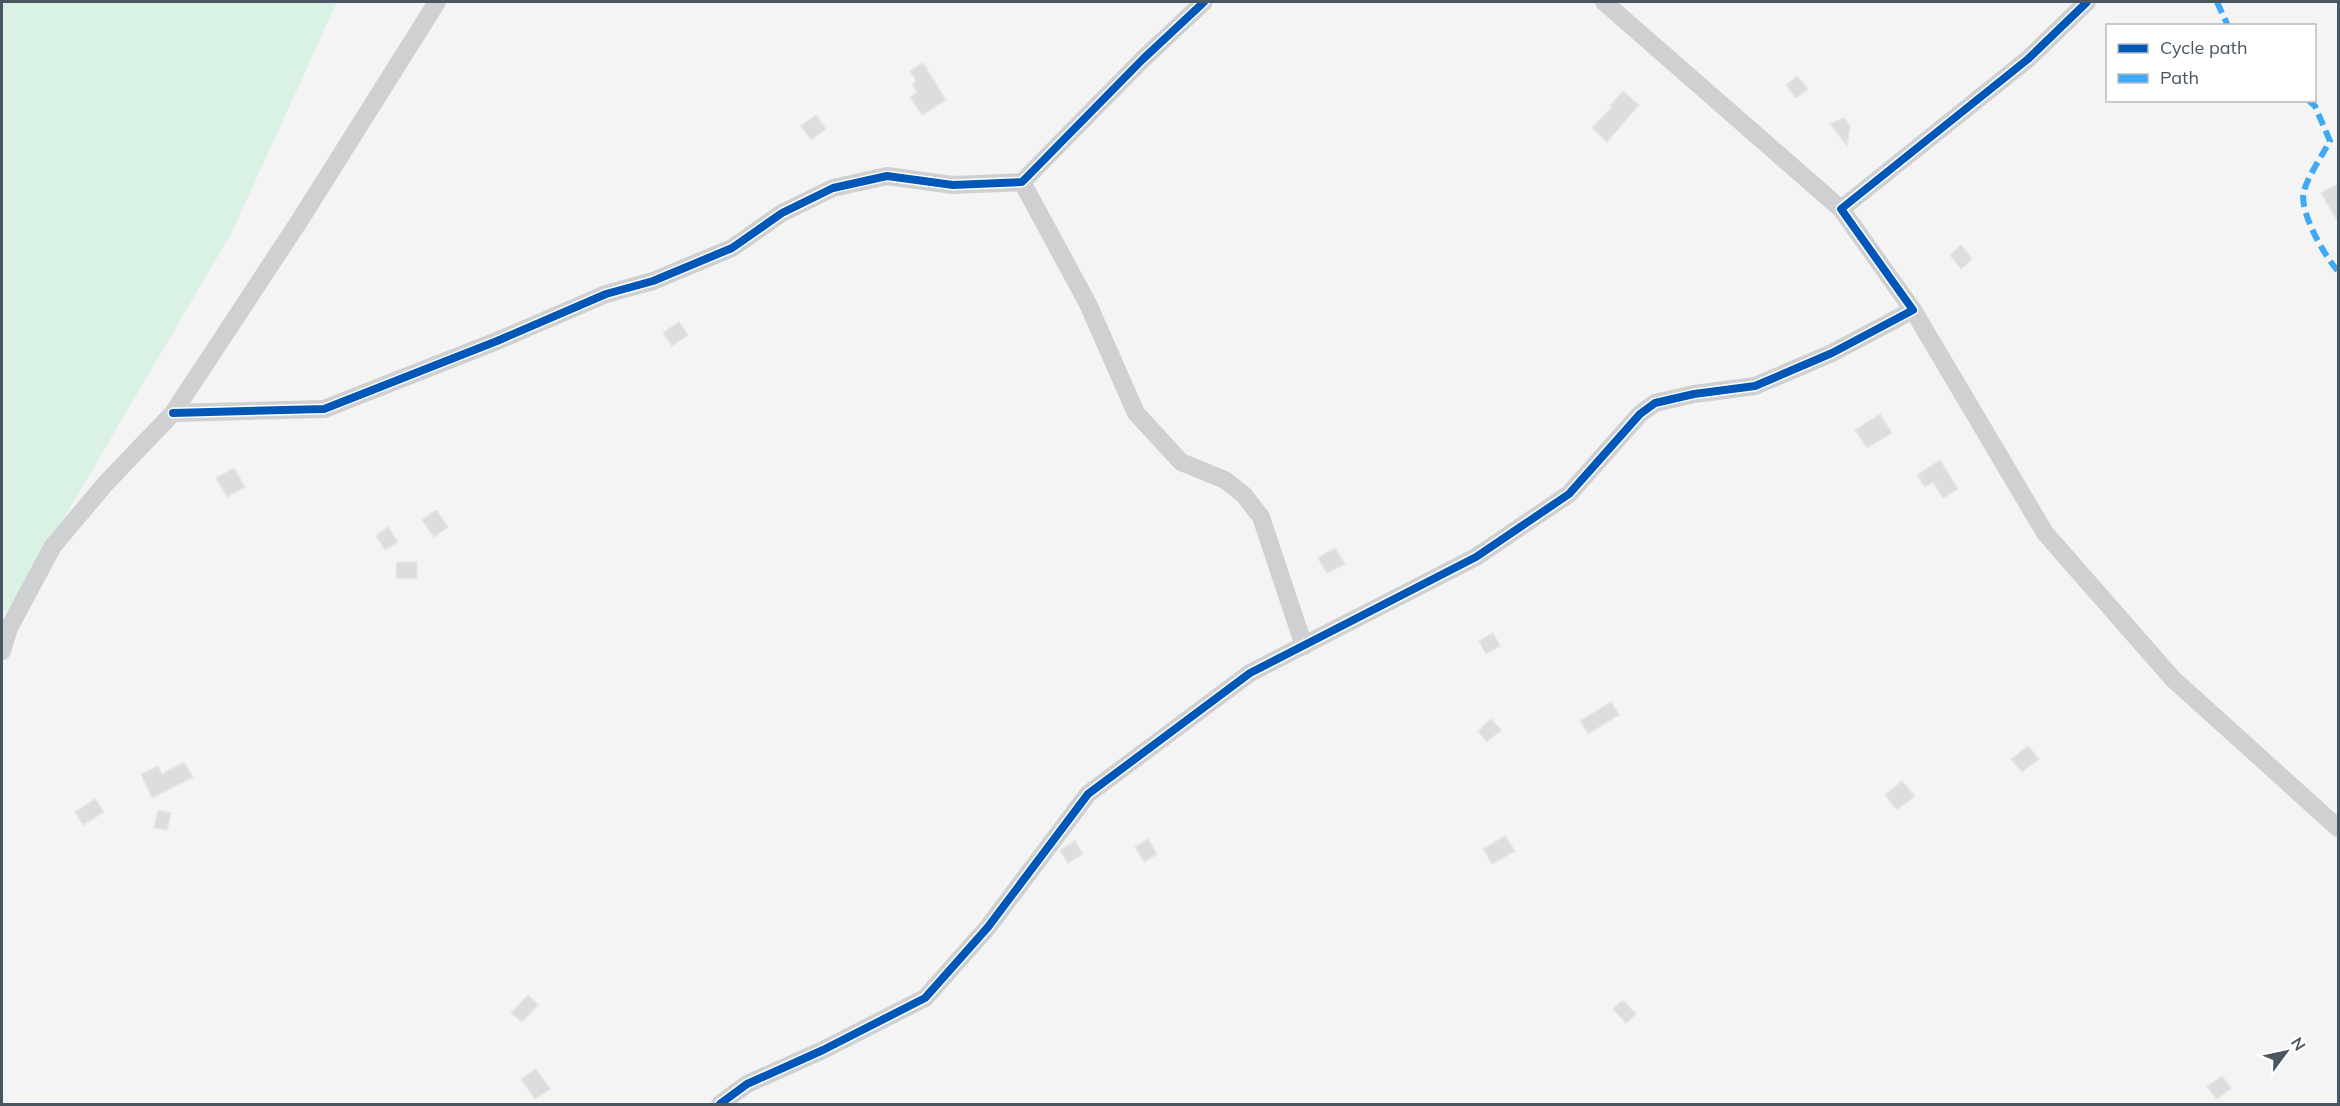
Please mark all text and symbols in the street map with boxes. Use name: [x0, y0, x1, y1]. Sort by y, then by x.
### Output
legend: [2106, 24, 2316, 102]
text: Cycle path: [2160, 36, 2247, 59]
text: Path: [2160, 66, 2199, 89]
north arrow: [2256, 1022, 2316, 1082]
text: N: [2287, 1033, 2310, 1054]

